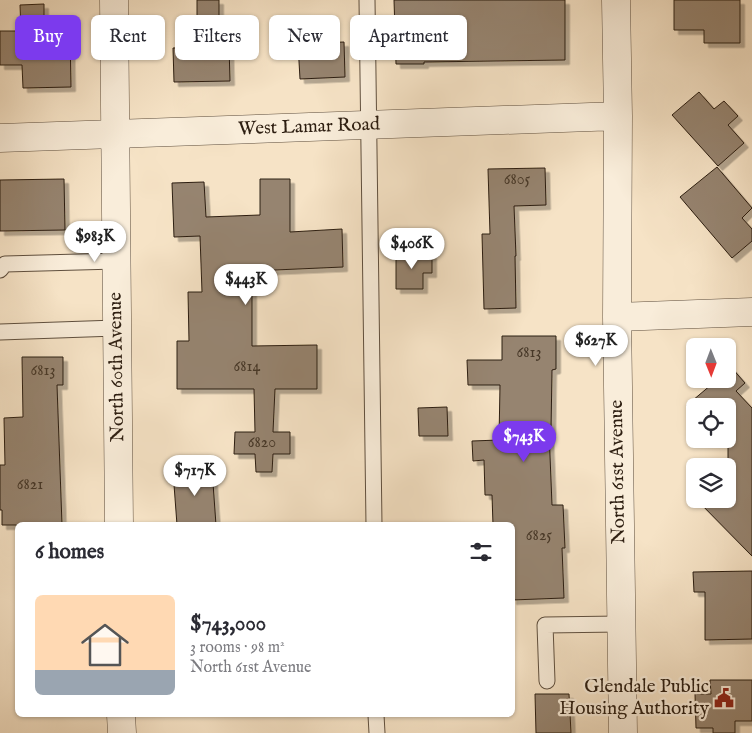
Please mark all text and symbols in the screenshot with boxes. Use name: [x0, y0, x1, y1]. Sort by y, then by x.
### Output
chip: Buy: [15, 15, 81, 60]
chip: Rent: [91, 15, 165, 60]
chip: Filters: [175, 15, 259, 60]
chip: New: [269, 15, 340, 60]
chip: Apartment: [350, 15, 467, 60]
street label: West Lamar Road: [238, 113, 381, 141]
house number: 6805: [504, 170, 531, 190]
pin: $983K: [60, 220, 130, 263]
text: $983K: [75, 227, 115, 247]
pin: $406K: [377, 228, 447, 270]
text: $406K: [391, 234, 433, 254]
pin: $443K: [211, 264, 281, 306]
text: $443K: [225, 270, 267, 290]
street label: North 60th Avenue: [104, 292, 130, 442]
pin: $627K: [561, 324, 631, 367]
text: $627K: [575, 331, 617, 351]
north arrow: [686, 338, 736, 388]
map controls: [686, 338, 736, 508]
house number: 6813: [517, 343, 541, 363]
house number: 6814: [234, 357, 261, 377]
house number: 6813: [31, 361, 55, 381]
button: locate: [686, 398, 736, 448]
street label: North 61st Avenue: [605, 399, 631, 544]
pin: $743K: [489, 420, 559, 463]
text: $743K: [503, 427, 545, 447]
house number: 6820: [248, 433, 276, 453]
pin: $717K: [160, 454, 230, 497]
button: layers: [686, 458, 736, 508]
text: $717K: [174, 461, 216, 481]
house number: 6821: [17, 475, 43, 495]
house number: 6825: [526, 526, 552, 546]
icon: filters: [467, 538, 495, 566]
text: 6 homes: [35, 539, 104, 566]
text: $743,000: [190, 611, 266, 638]
icon: home: [75, 615, 135, 675]
text: 3 rooms · 98 m²: [190, 638, 285, 658]
text: North 61st Avenue: [190, 658, 311, 678]
place label: Glendale Public Housing Authority: [559, 675, 710, 721]
public building icon: Glendale Public Housing Authority: [713, 687, 735, 709]

